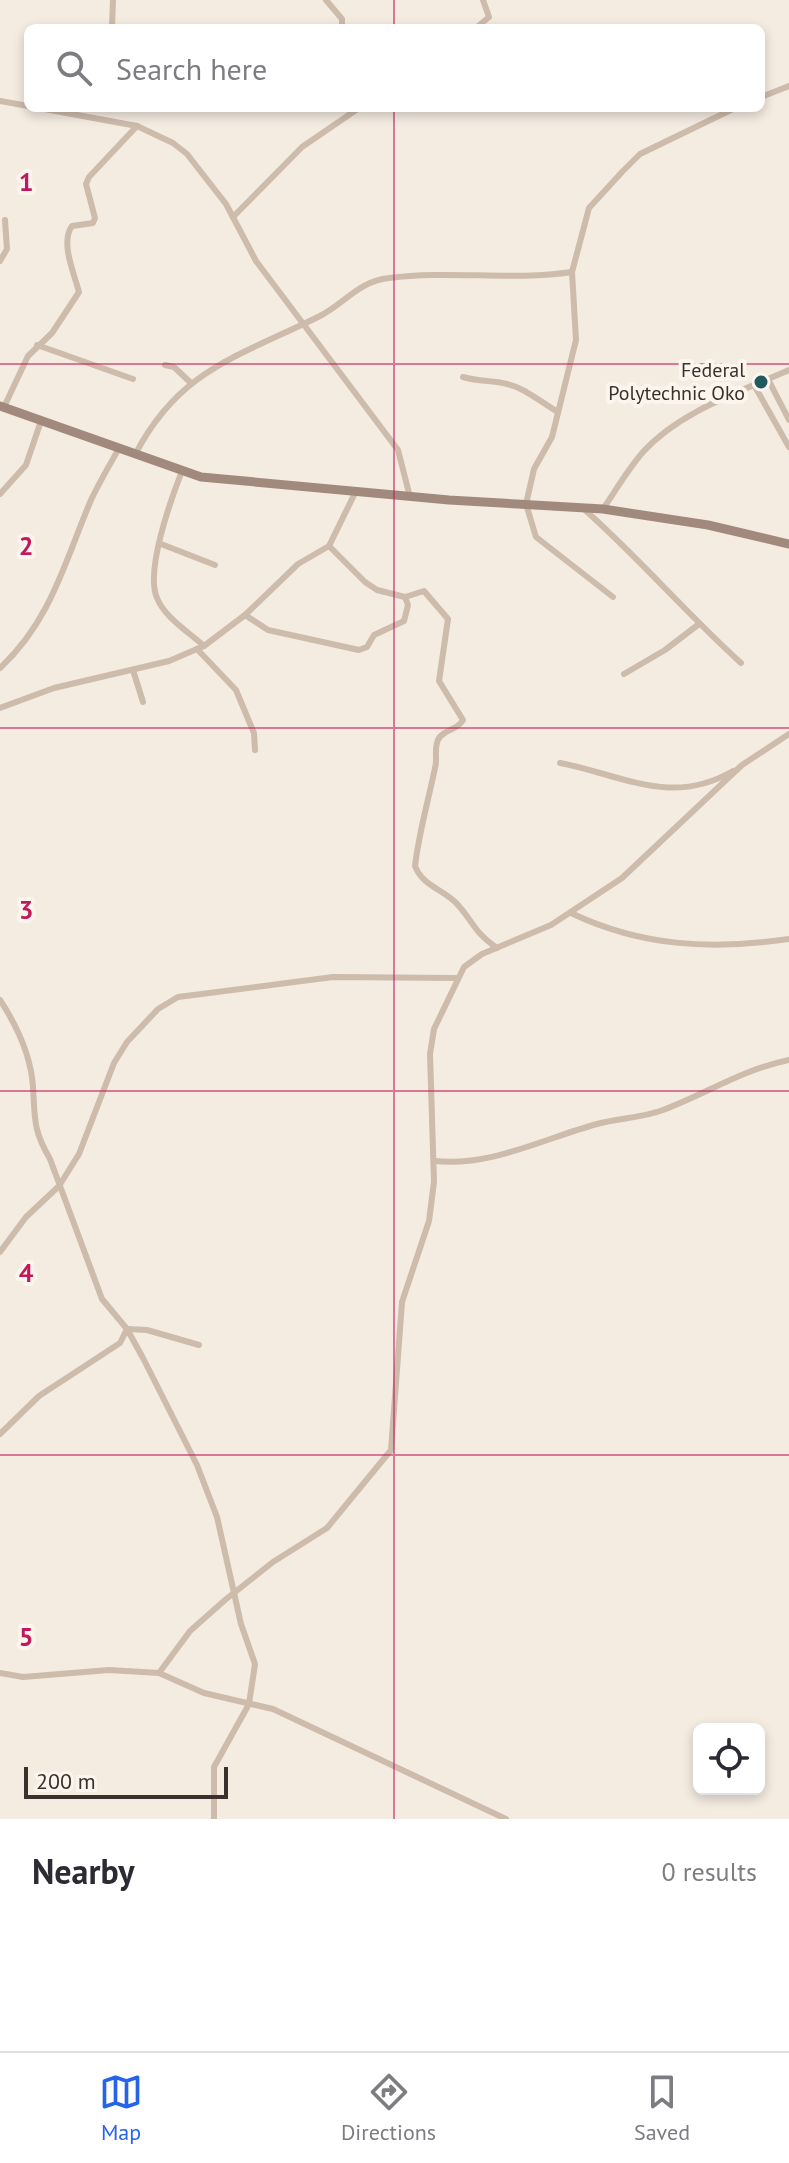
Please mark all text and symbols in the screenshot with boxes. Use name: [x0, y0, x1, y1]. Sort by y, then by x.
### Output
search box: [24, 24, 765, 112]
icon: search: [52, 46, 96, 90]
text: Search here: [116, 49, 267, 88]
text: 1: [19, 165, 33, 198]
place label: Federal Polytechnic Oko: [608, 357, 745, 406]
marker: Federal Polytechnic Oko: [752, 373, 770, 391]
text: 2: [19, 529, 33, 562]
text: 3: [19, 893, 33, 926]
text: 4: [19, 1256, 34, 1289]
text: 5: [19, 1620, 33, 1653]
map controls: [693, 1723, 765, 1795]
button: locate: [693, 1723, 765, 1795]
scale bar: [24, 1763, 228, 1799]
text: 200 m: [36, 1767, 96, 1795]
text: Nearby: [32, 1849, 134, 1893]
text: 0 results: [662, 1855, 757, 1888]
tab: Map: [99, 2070, 143, 2146]
tab: Directions: [341, 2070, 436, 2146]
tab: Saved: [634, 2070, 690, 2146]

